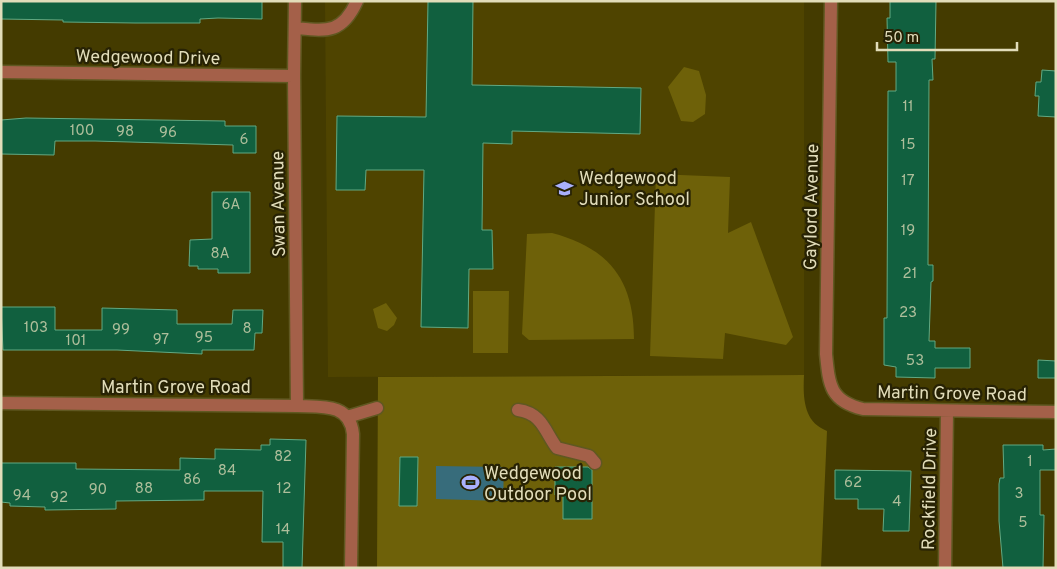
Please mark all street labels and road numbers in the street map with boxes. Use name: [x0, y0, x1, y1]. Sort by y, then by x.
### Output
street label: Wedgewood Drive: [75, 46, 221, 71]
street label: Gaylord Avenue: [800, 144, 825, 270]
street label: Swan Avenue: [267, 151, 292, 257]
street label: Martin Grove Road: [101, 377, 251, 400]
street label: Martin Grove Road: [877, 382, 1027, 407]
street label: Rockfield Drive: [918, 428, 943, 550]

